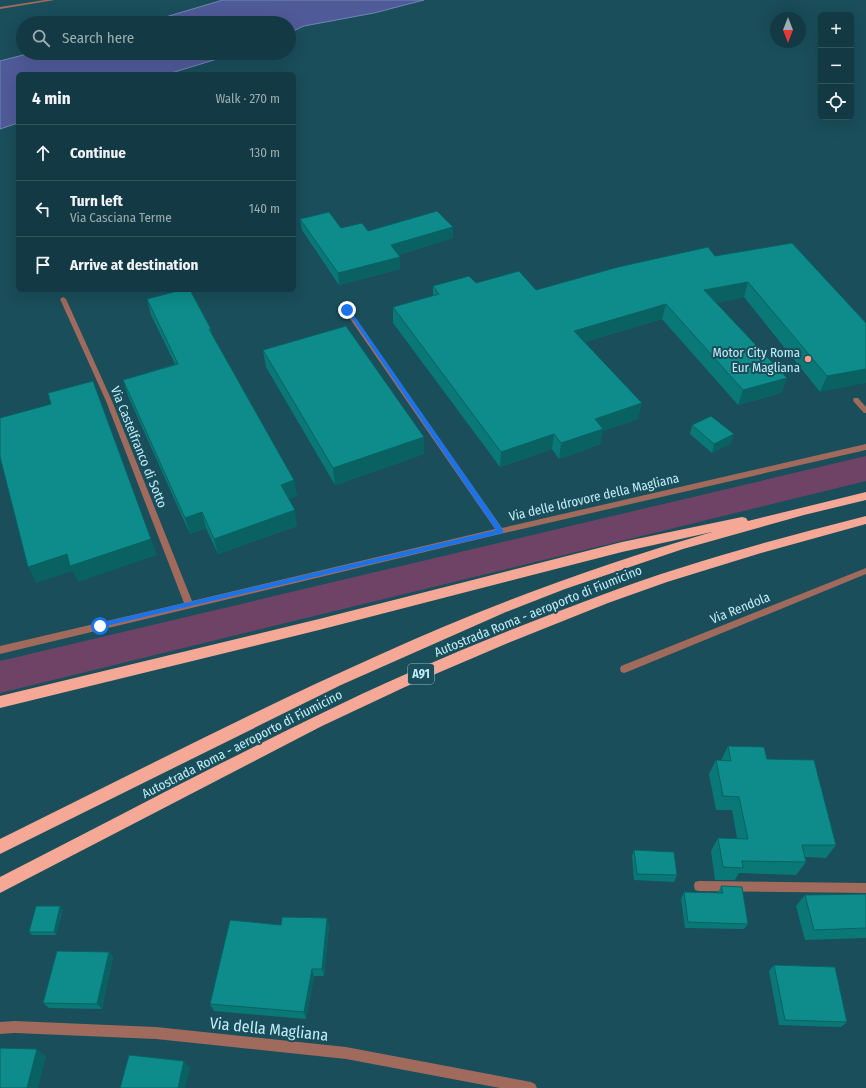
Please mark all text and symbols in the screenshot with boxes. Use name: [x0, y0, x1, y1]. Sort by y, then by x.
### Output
north arrow: [770, 12, 806, 48]
map controls: [818, 12, 854, 120]
button: +: [818, 12, 854, 48]
search box: [16, 16, 296, 60]
icon: search: [30, 27, 52, 49]
text: Search here: [62, 29, 134, 47]
button: −: [818, 48, 854, 84]
button: locate: [818, 84, 854, 120]
text: 4 min: [32, 88, 71, 109]
text: Walk · 270 m: [215, 91, 280, 106]
icon: ahead: [32, 142, 54, 164]
text: Continue: [70, 144, 126, 162]
text: 130 m: [249, 145, 280, 160]
text: Turn left: [70, 192, 123, 210]
icon: left: [32, 198, 54, 220]
text: 140 m: [249, 201, 280, 216]
text: Via Casciana Terme: [70, 210, 172, 225]
icon: arrive: [32, 254, 54, 276]
text: Arrive at destination: [70, 256, 198, 274]
route end: [338, 301, 356, 319]
place label: Motor City Roma Eur Magliana: [712, 345, 800, 375]
marker: Motor City Roma Eur Magliana: [803, 354, 813, 364]
street label: Via Castelfranco di Sotto: [108, 384, 170, 510]
street label: Via delle Idrovore della Magliana: [508, 470, 680, 524]
street label: Autostrada Roma - aeroporto di Fiumicino: [432, 562, 644, 660]
street label: Via Rendola: [708, 589, 772, 627]
route start: [91, 617, 109, 635]
road number: A91: [408, 664, 434, 684]
street label: Autostrada Roma - aeroporto di Fiumicino: [139, 687, 345, 801]
street label: Via della Magliana: [209, 1013, 329, 1045]

